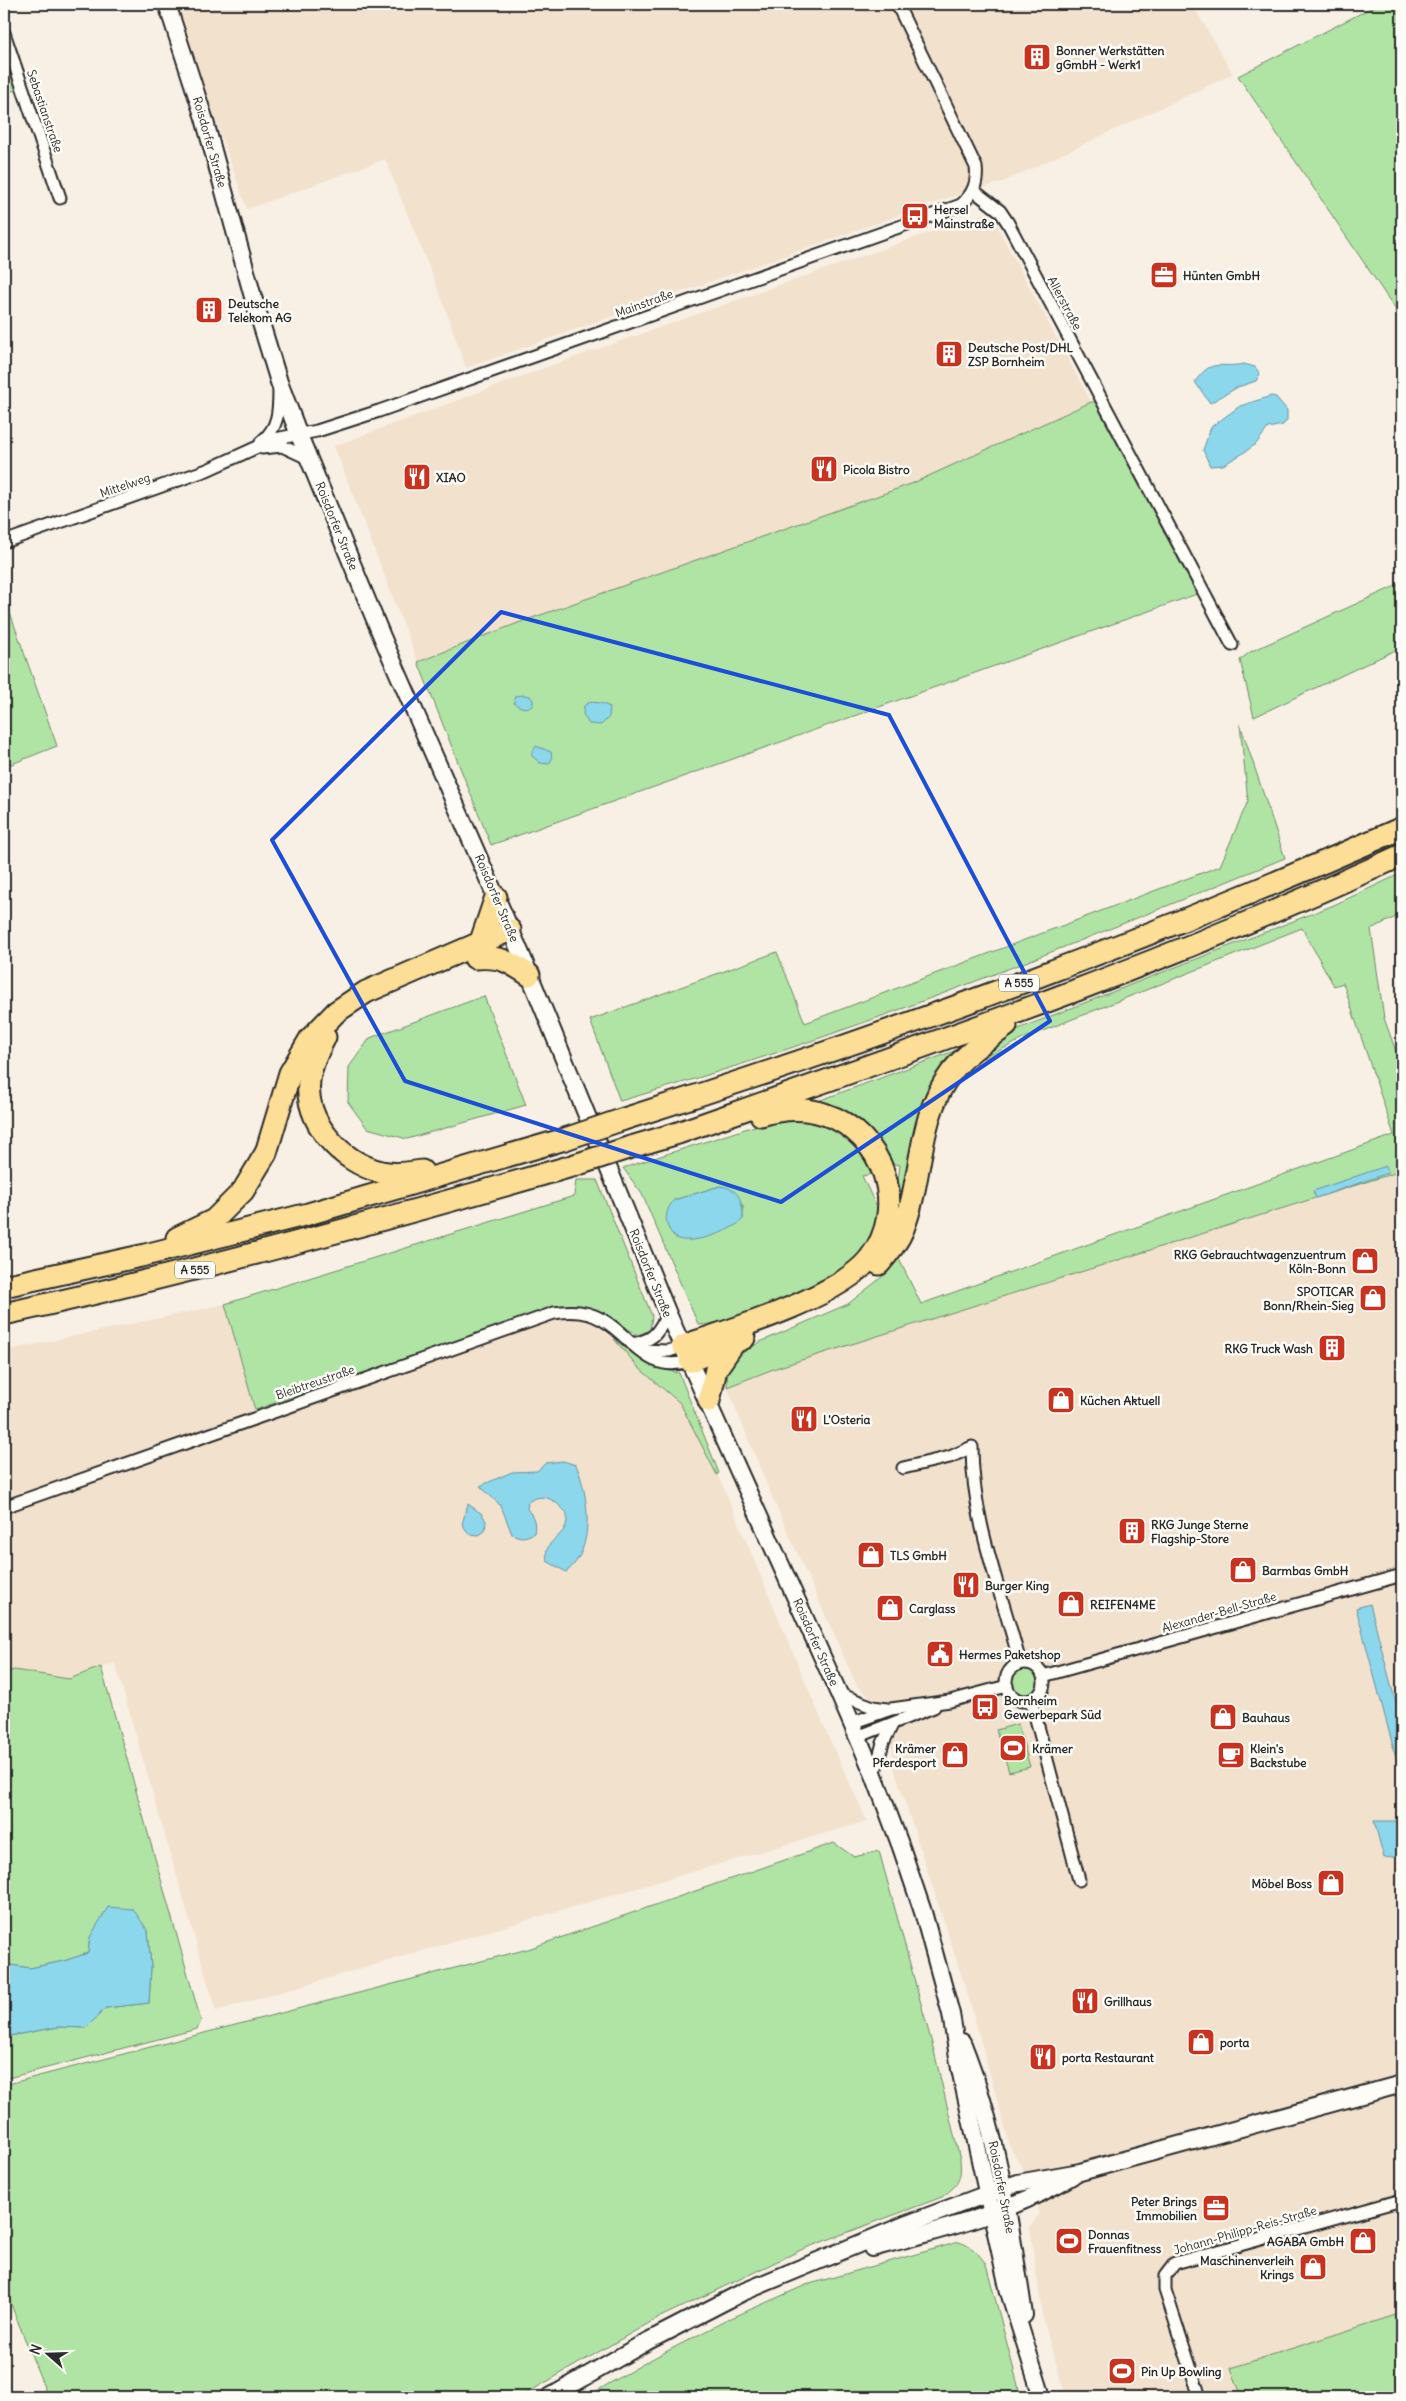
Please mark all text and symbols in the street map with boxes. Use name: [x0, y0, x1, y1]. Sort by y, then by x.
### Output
building icon: Bonner Werkstätten gGmbH - Werk1: [1022, 42, 1052, 72]
place label: Bonner Werkstätten gGmbH - Werk1: [1056, 43, 1164, 73]
street label: Sebastianstraße: [24, 68, 66, 154]
street label: Roisdorfer Straße: [190, 95, 230, 189]
bus stop icon: Hersel Mainstraße: [900, 201, 930, 231]
place label: Hersel Mainstraße: [934, 202, 995, 231]
office icon: Hünten GmbH: [1149, 260, 1179, 290]
place label: Hünten GmbH: [1183, 268, 1260, 283]
street label: Allerstraße: [1045, 274, 1085, 332]
street label: Mainstraße: [613, 286, 675, 320]
building icon: Deutsche Telekom AG: [194, 295, 224, 325]
place label: Deutsche Telekom AG: [228, 296, 292, 325]
building icon: Deutsche Post/DHL ZSP Bornheim: [934, 339, 964, 369]
place label: Deutsche Post/DHL ZSP Bornheim: [968, 340, 1074, 369]
restaurant icon: Picola Bistro: [809, 454, 839, 484]
restaurant icon: XIAO: [402, 462, 432, 492]
place label: Picola Bistro: [843, 462, 910, 477]
street label: Mittelweg: [98, 469, 152, 501]
place label: XIAO: [436, 470, 466, 485]
street label: Roisdorfer Straße: [312, 480, 362, 572]
street label: Roisdorfer Straße: [472, 852, 522, 944]
road number: A 555: [999, 974, 1039, 991]
street label: Roisdorfer Straße: [626, 1227, 676, 1319]
shop icon: RKG Gebrauchtwagenzuentrum Köln-Bonn: [1350, 1246, 1380, 1276]
place label: RKG Gebrauchtwagenzuentrum Köln-Bonn: [1174, 1247, 1346, 1276]
road number: A 555: [175, 1262, 215, 1278]
shop icon: SPOTICAR Bonn/Rhein-Sieg: [1358, 1283, 1388, 1313]
place label: SPOTICAR Bonn/Rhein-Sieg: [1263, 1284, 1354, 1314]
building icon: RKG Truck Wash: [1317, 1333, 1347, 1363]
place label: RKG Truck Wash: [1225, 1341, 1313, 1356]
street label: Bleibtreustraße: [274, 1361, 356, 1403]
shop icon: Küchen Aktuell: [1046, 1385, 1076, 1415]
place label: Küchen Aktuell: [1080, 1393, 1161, 1408]
restaurant icon: L'Osteria: [789, 1404, 819, 1434]
place label: L'Osteria: [823, 1412, 871, 1427]
building icon: RKG Junge Sterne Flagship-Store: [1117, 1516, 1147, 1546]
place label: RKG Junge Sterne Flagship-Store: [1151, 1517, 1249, 1547]
shop icon: TLS GmbH: [856, 1540, 886, 1570]
place label: TLS GmbH: [890, 1548, 947, 1563]
shop icon: Barmbas GmbH: [1228, 1555, 1258, 1585]
place label: Barmbas GmbH: [1262, 1563, 1349, 1578]
restaurant icon: Burger King: [951, 1570, 981, 1600]
place label: Burger King: [985, 1578, 1050, 1594]
street label: Alexander-Bell-Straße: [1160, 1588, 1278, 1636]
shop icon: REIFEN4ME: [1056, 1589, 1086, 1619]
shop icon: Carglass: [875, 1593, 905, 1623]
street label: Roisdorfer Straße: [790, 1596, 842, 1688]
place label: REIFEN4ME: [1090, 1597, 1156, 1612]
place label: Carglass: [909, 1601, 956, 1617]
public building icon: Hermes Paketshop: [925, 1639, 955, 1669]
place label: Hermes Paketshop: [959, 1647, 1061, 1663]
bus stop icon: Bornheim Gewerbepark Süd: [970, 1692, 1000, 1722]
place label: Bornheim Gewerbepark Süd: [1004, 1693, 1101, 1723]
shop icon: Bauhaus: [1208, 1702, 1238, 1732]
place label: Bauhaus: [1242, 1710, 1290, 1725]
sports icon: Krämer: [998, 1733, 1028, 1763]
shop icon: Krämer Pferdesport: [940, 1740, 970, 1770]
cafe icon: Klein's Backstube: [1216, 1740, 1246, 1770]
place label: Krämer Pferdesport: [872, 1741, 937, 1771]
place label: Krämer: [1032, 1741, 1073, 1756]
place label: Klein's Backstube: [1250, 1741, 1307, 1770]
shop icon: Möbel Boss: [1316, 1868, 1346, 1898]
place label: Möbel Boss: [1251, 1876, 1313, 1891]
restaurant icon: Grillhaus: [1070, 1986, 1100, 2016]
place label: Grillhaus: [1104, 1994, 1152, 2009]
shop icon: porta: [1186, 2027, 1216, 2057]
place label: porta: [1220, 2035, 1250, 2051]
restaurant icon: porta Restaurant: [1028, 2042, 1058, 2072]
place label: porta Restaurant: [1062, 2050, 1155, 2066]
street label: Roisdorfer Straße: [986, 2139, 1018, 2235]
office icon: Peter Brings Immobilien: [1201, 2193, 1231, 2223]
place label: Peter Brings Immobilien: [1131, 2194, 1198, 2223]
street label: Johann-Philipp-Reis-Straße: [1172, 2202, 1318, 2258]
sports icon: Donnas Frauenfitness: [1054, 2226, 1084, 2256]
shop icon: AGABA GmbH: [1348, 2226, 1378, 2256]
place label: Donnas Frauenfitness: [1088, 2227, 1162, 2256]
place label: AGABA GmbH: [1267, 2234, 1344, 2249]
shop icon: Maschinenverleih Krings: [1298, 2252, 1328, 2282]
place label: Maschinenverleih Krings: [1200, 2253, 1295, 2283]
north arrow: [22, 2328, 72, 2378]
text: N: [26, 2342, 46, 2357]
sports icon: Pin Up Bowling: [1107, 2356, 1137, 2386]
place label: Pin Up Bowling: [1141, 2364, 1222, 2380]

